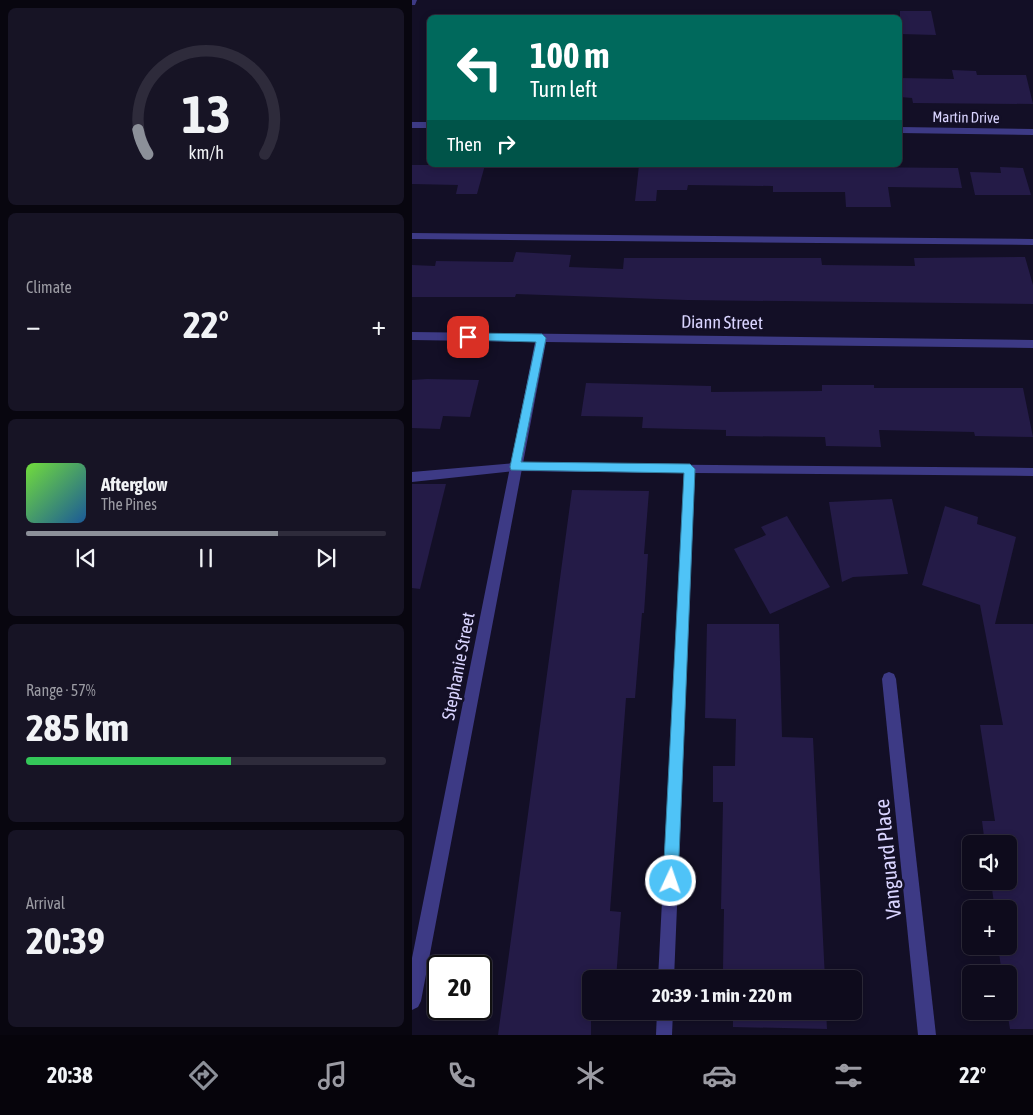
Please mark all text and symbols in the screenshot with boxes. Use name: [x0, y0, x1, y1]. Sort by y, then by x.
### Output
icon: left: [447, 35, 512, 100]
text: 100 m: [530, 35, 609, 75]
text: Turn left: [530, 76, 597, 102]
text: 13: [182, 84, 230, 144]
street label: Martin Drive: [932, 108, 1000, 126]
icon: right: [492, 130, 520, 158]
text: Then: [447, 133, 482, 155]
text: km/h: [188, 142, 224, 163]
text: Climate: [26, 278, 72, 296]
text: 22°: [183, 303, 229, 346]
text: −: [26, 309, 41, 341]
text: +: [371, 309, 386, 341]
street label: Diann Street: [681, 311, 763, 333]
pin: [447, 316, 489, 358]
icon: arrive: [454, 323, 482, 351]
text: Afterglow: [101, 473, 168, 495]
text: The Pines: [101, 495, 157, 513]
icon: previous: [72, 544, 100, 572]
icon: pause: [192, 544, 220, 572]
icon: next: [312, 544, 340, 572]
street label: Stephanie Street: [437, 610, 479, 722]
text: Range · 57%: [26, 681, 96, 699]
text: 285 km: [26, 706, 129, 749]
street label: Vanguard Place: [869, 798, 905, 920]
map controls: [962, 835, 1017, 1020]
button: sound: [962, 835, 1017, 890]
position arrow: [644, 854, 696, 906]
text: Arrival: [26, 894, 65, 912]
button: +: [962, 900, 1017, 955]
text: 20:39: [26, 919, 105, 962]
speed limit sign: 20: [427, 955, 492, 1020]
button: −: [962, 965, 1017, 1020]
text: 20:39 · 1 min · 220 m: [652, 984, 792, 1006]
icon: directions: [186, 1058, 221, 1093]
icon: music: [315, 1058, 350, 1093]
icon: phone: [444, 1058, 479, 1093]
icon: climate: [573, 1058, 608, 1093]
icon: car: [702, 1058, 737, 1093]
icon: filters: [831, 1058, 866, 1093]
text: 20:38: [47, 1062, 93, 1088]
text: 22°: [959, 1062, 986, 1088]

